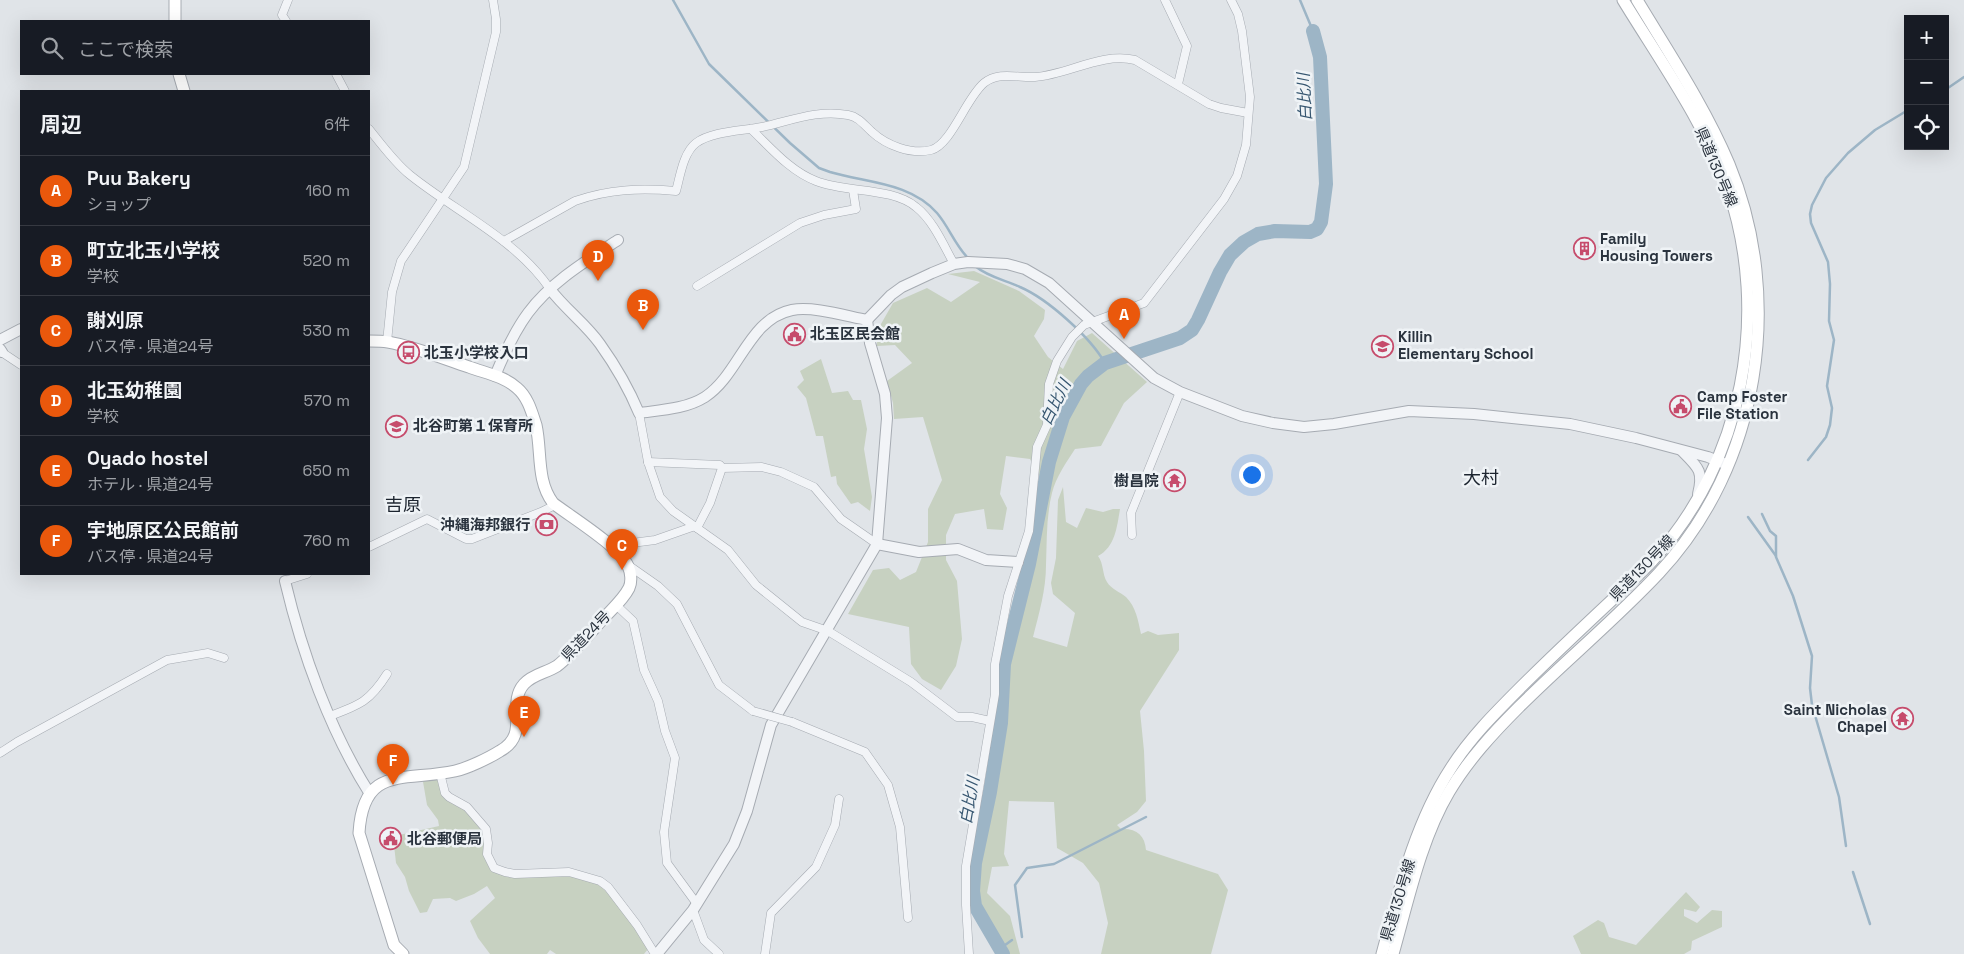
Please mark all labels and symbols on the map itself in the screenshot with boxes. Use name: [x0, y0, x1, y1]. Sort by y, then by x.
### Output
water label: 白比川: [1293, 70, 1316, 121]
street label: 県道130号線: [1691, 124, 1742, 210]
place label: Family Housing Towers: [1600, 229, 1713, 265]
building icon: Family Housing Towers: [1572, 236, 1596, 260]
pin: D: [582, 240, 614, 281]
pin: B: [627, 289, 659, 330]
pin: A: [1108, 298, 1140, 339]
public building icon: 北玉区民会館: [782, 322, 806, 346]
place label: 北玉区民会館: [810, 324, 900, 343]
place label: Killin Elementary School: [1398, 327, 1533, 363]
school or university icon: Killin Elementary School: [1370, 334, 1394, 358]
bus stop icon: 北玉小学校入口: [396, 341, 420, 365]
place label: 北玉小学校入口: [424, 343, 529, 362]
water label: 白比川: [1035, 374, 1076, 428]
place label: Camp Foster File Station: [1697, 387, 1788, 423]
public building icon: Camp Foster File Station: [1669, 394, 1693, 418]
school or university icon: 北谷町第１保育所: [385, 414, 409, 438]
place label: 北谷町第１保育所: [413, 416, 533, 435]
your location: [1239, 462, 1265, 488]
district label: 大村: [1463, 466, 1499, 489]
temple icon: 樹昌院: [1163, 469, 1187, 493]
place label: 樹昌院: [1114, 471, 1159, 490]
district label: 吉原: [385, 493, 421, 516]
bank icon: 沖縄海邦銀行: [534, 513, 558, 537]
place label: 沖縄海邦銀行: [440, 515, 530, 534]
pin: C: [606, 529, 638, 570]
street label: 県道130号線: [1605, 530, 1678, 605]
street label: 県道24号: [557, 606, 614, 665]
pin: E: [508, 696, 540, 737]
place label: Saint Nicholas Chapel: [1784, 700, 1887, 736]
temple icon: Saint Nicholas Chapel: [1891, 707, 1915, 731]
pin: F: [377, 744, 409, 785]
water label: 白比川: [955, 773, 984, 826]
public building icon: 北谷郵便局: [379, 827, 403, 851]
place label: 北谷郵便局: [407, 829, 482, 848]
street label: 県道130号線: [1376, 856, 1419, 943]

